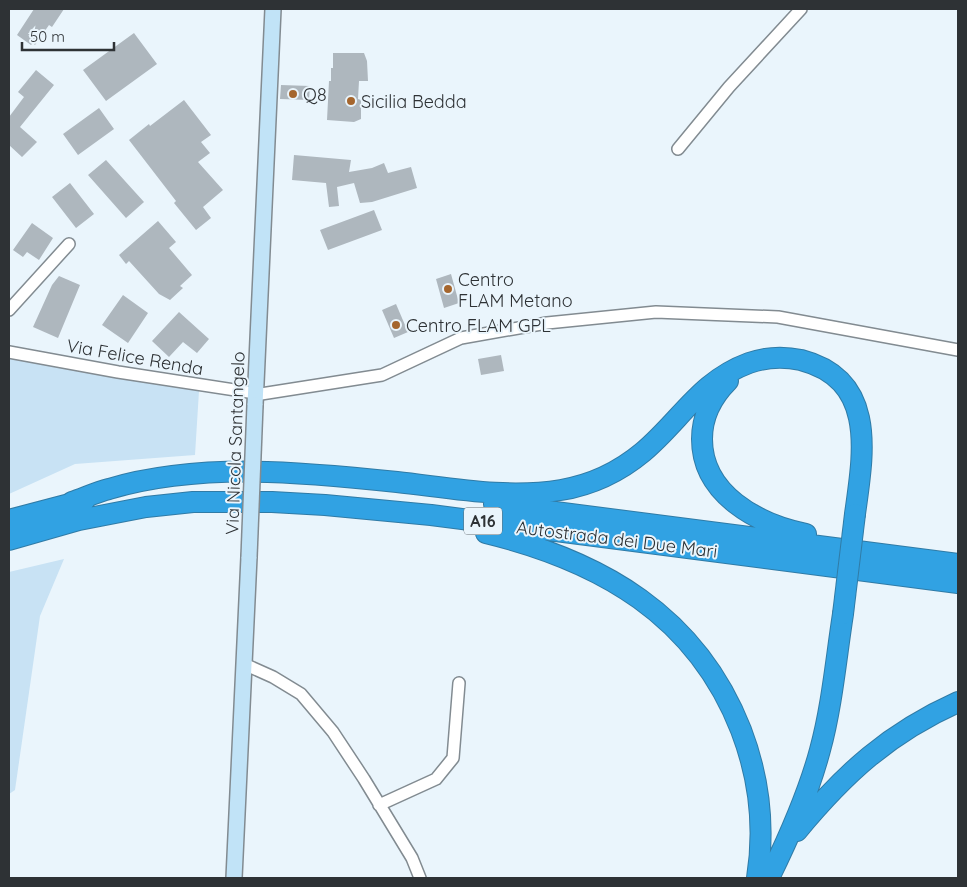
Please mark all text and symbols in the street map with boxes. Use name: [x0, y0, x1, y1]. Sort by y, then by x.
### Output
scale bar: [22, 20, 115, 52]
text: 50 m: [30, 27, 65, 46]
place label: Q8: [303, 83, 327, 106]
marker: Q8: [287, 88, 299, 100]
place label: Sicilia Bedda: [361, 90, 467, 113]
marker: Sicilia Bedda: [345, 95, 357, 107]
place label: Centro FLAM Metano: [458, 268, 573, 312]
marker: Centro FLAM Metano: [442, 283, 454, 295]
place label: Centro FLAM GPL: [406, 314, 551, 337]
marker: Centro FLAM GPL: [390, 319, 402, 331]
street label: Via Felice Renda: [65, 334, 205, 380]
street label: Via Nicola Santangelo: [220, 351, 250, 535]
road number: A16: [464, 508, 502, 534]
street label: Autostrada dei Due Mari: [515, 515, 719, 563]

